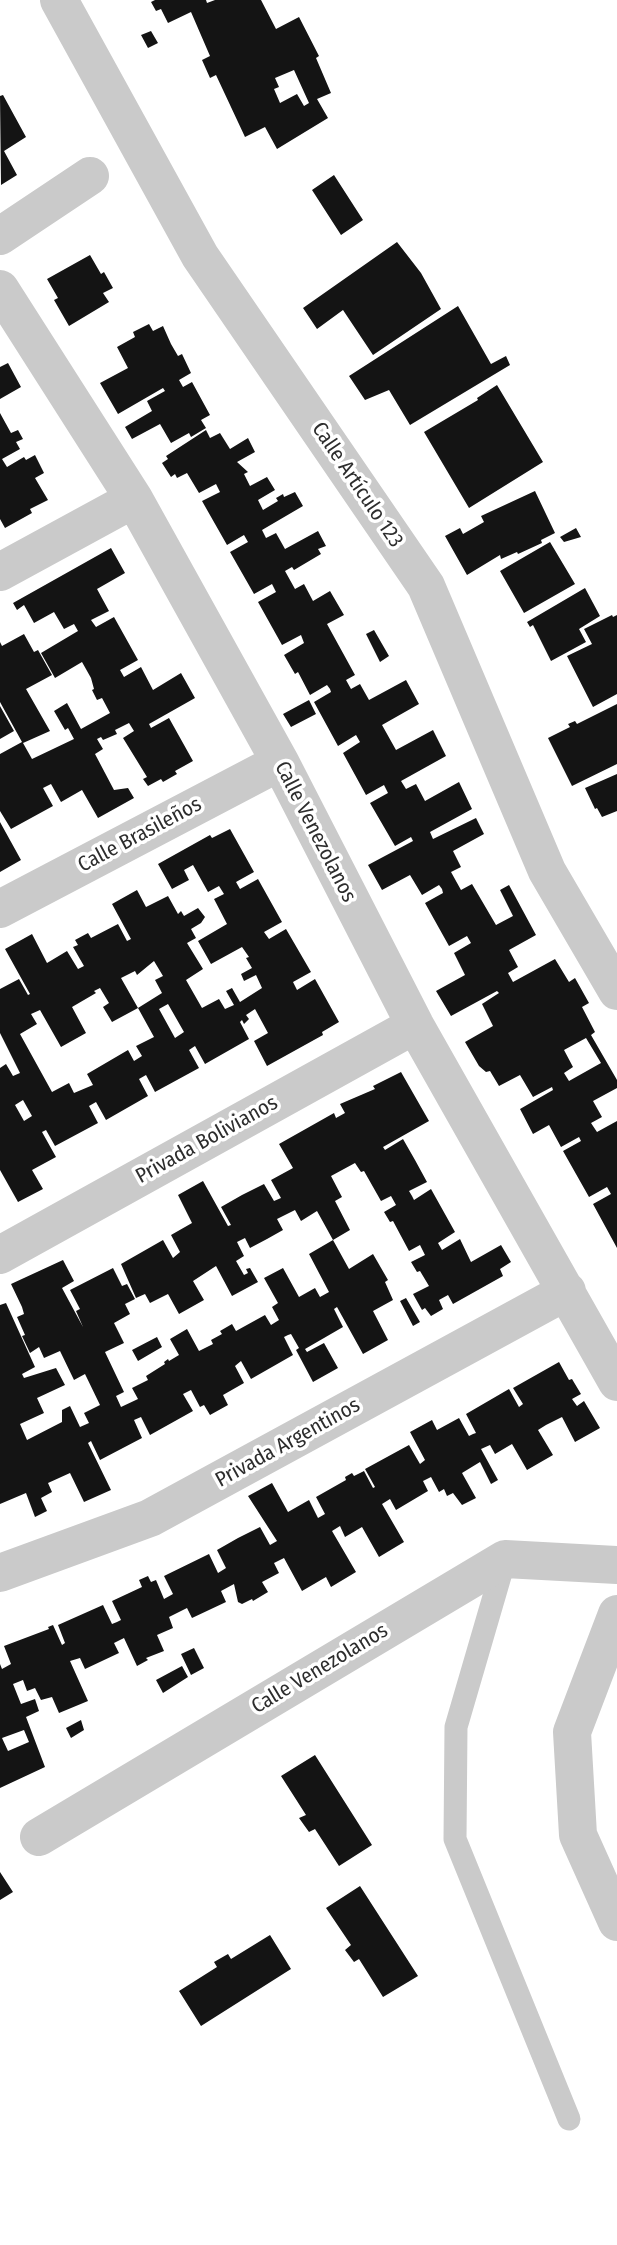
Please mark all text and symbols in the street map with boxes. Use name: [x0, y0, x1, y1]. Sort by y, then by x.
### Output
street label: Calle Artículo 123: [306, 418, 408, 552]
street label: Calle Venezolanos: [269, 757, 361, 907]
street label: Calle Brasileños: [74, 792, 206, 878]
street label: Privada Bolivianos: [132, 1091, 282, 1189]
street label: Privada Argentinos: [211, 1393, 365, 1493]
street label: Calle Venezolanos: [247, 1618, 393, 1720]

